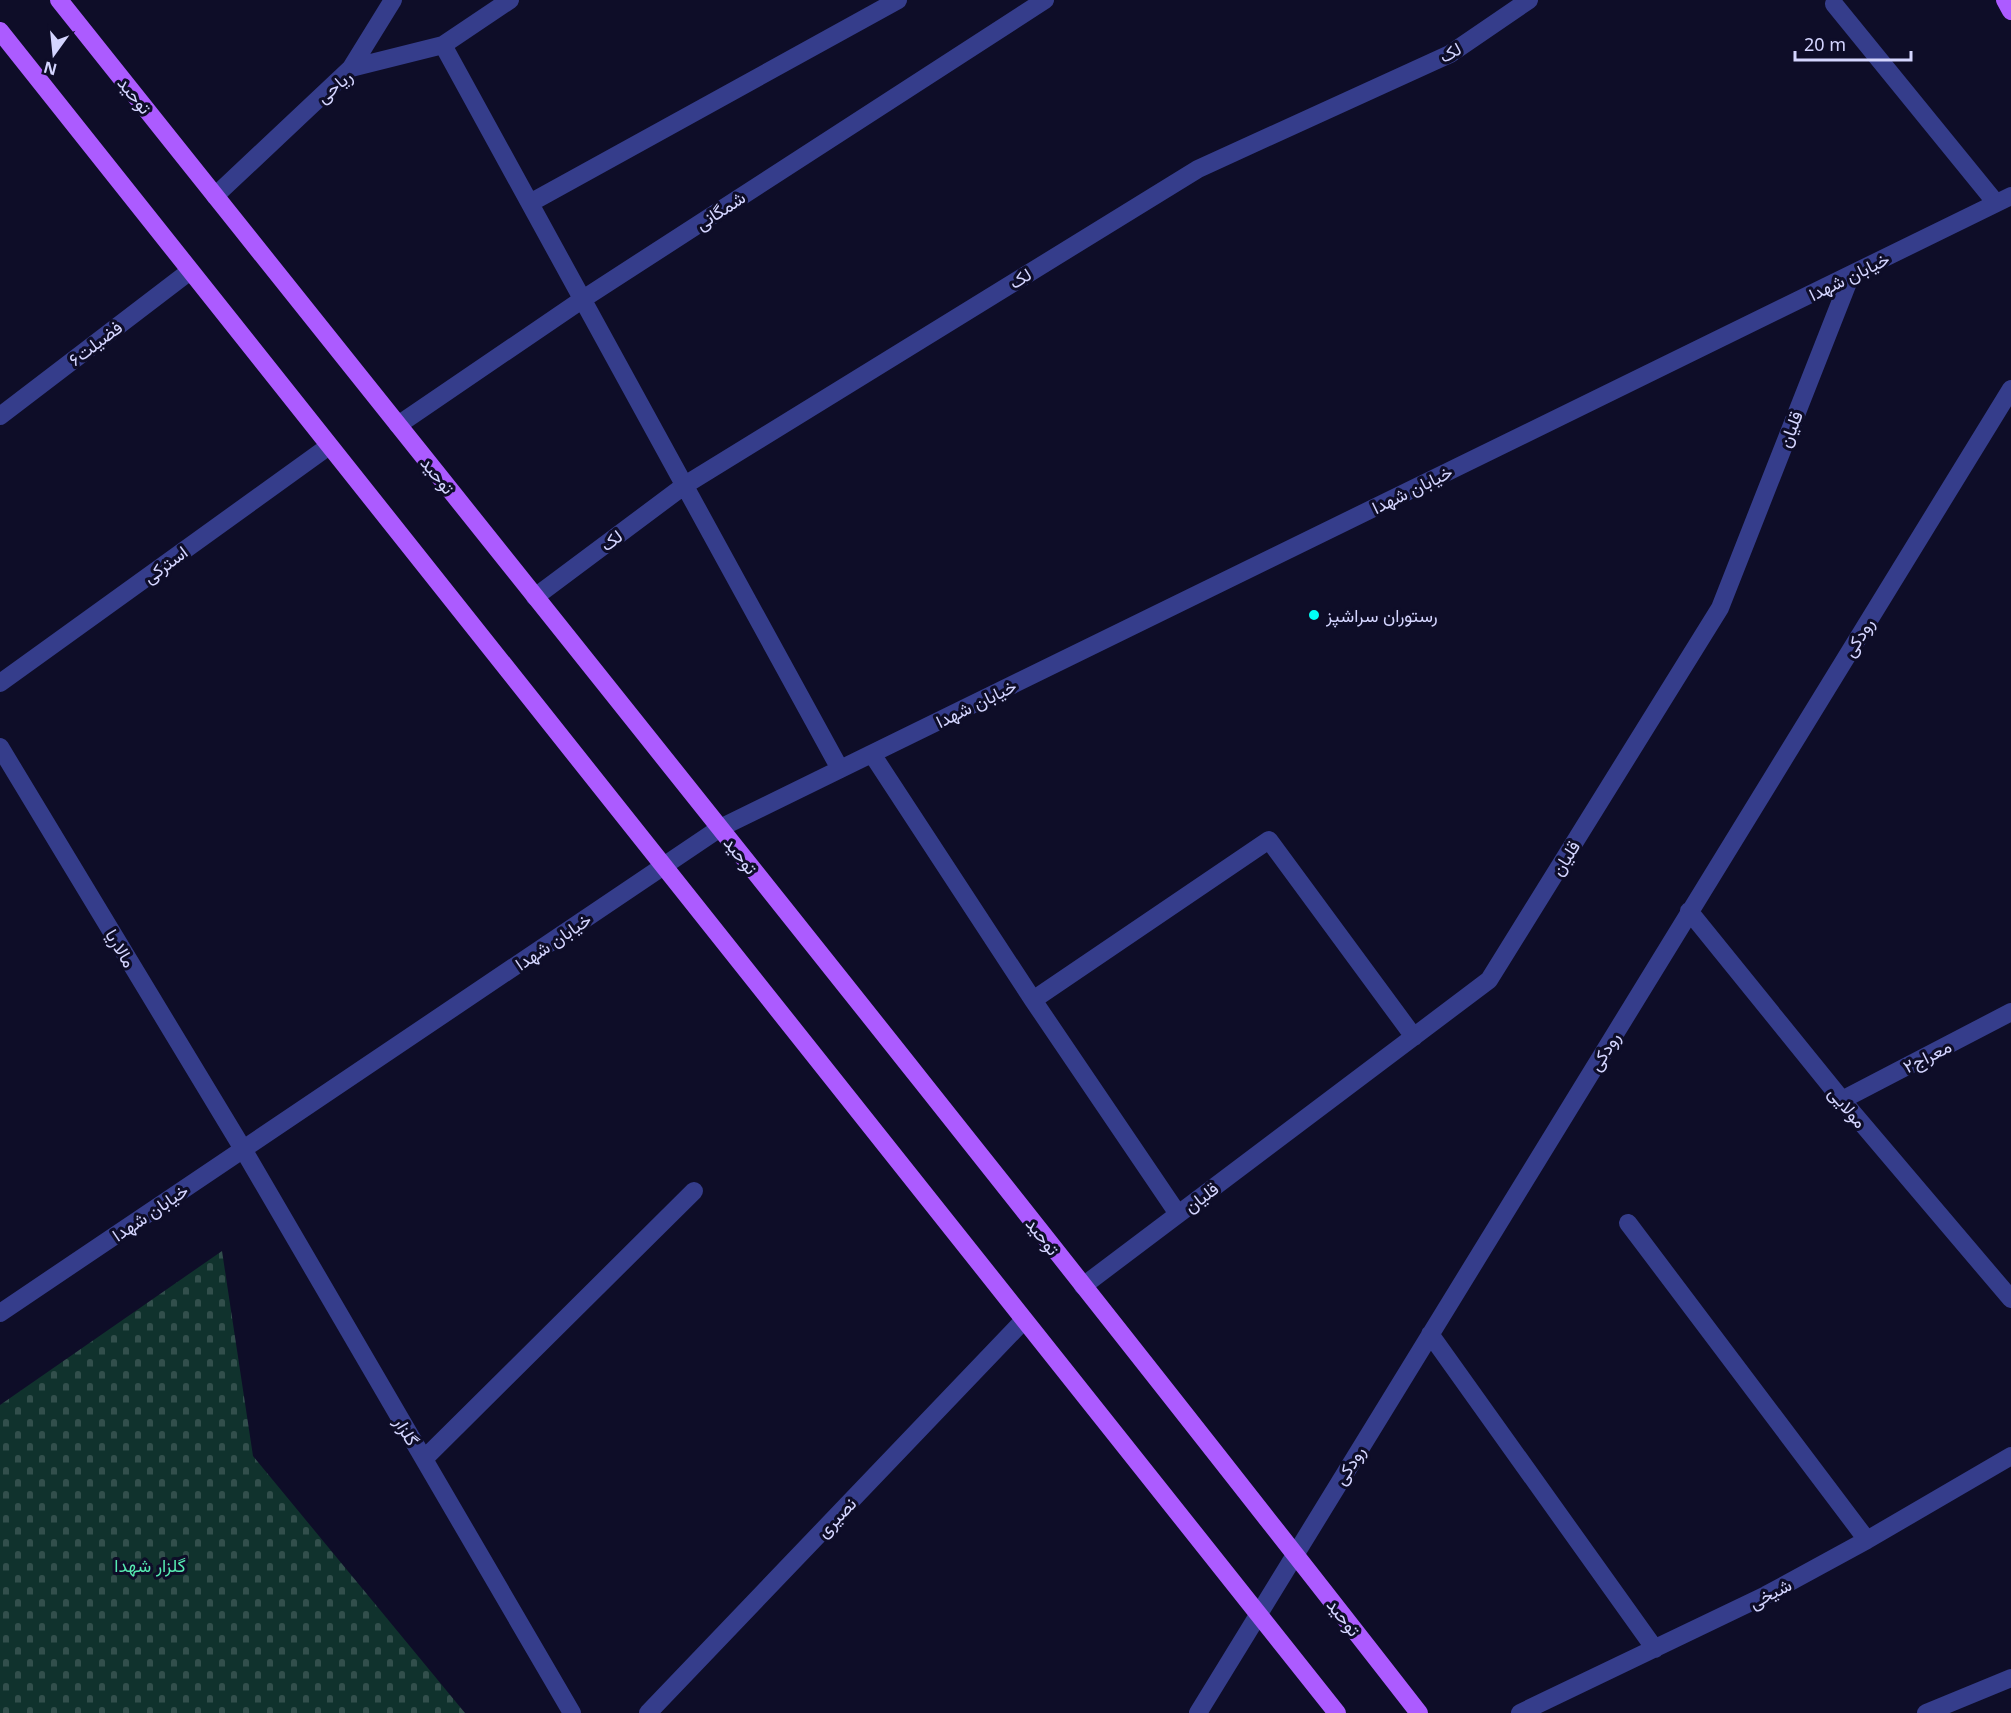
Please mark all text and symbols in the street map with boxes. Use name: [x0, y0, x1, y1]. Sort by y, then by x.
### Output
north arrow: [24, 24, 84, 84]
scale bar: [1795, 24, 1910, 62]
text: 20 m: [1804, 32, 1846, 56]
street label: لک: [1434, 36, 1466, 68]
text: N: [41, 56, 59, 81]
street label: ریاحی: [311, 64, 357, 108]
street label: توحید: [113, 71, 157, 119]
street label: شمگانی: [690, 185, 750, 235]
street label: خیابان شهدا: [1805, 246, 1893, 306]
street label: لک: [1004, 262, 1036, 294]
street label: فضیلت۶: [63, 315, 127, 371]
street label: قلیان: [1772, 407, 1808, 451]
street label: توحید: [416, 451, 460, 499]
street label: خیابان شهدا: [1368, 459, 1456, 519]
street label: لک: [595, 524, 627, 556]
street label: استرکی: [138, 540, 192, 588]
place label: رستوران سراشپز: [1325, 603, 1438, 628]
marker: رستوران سراشپز: [1307, 608, 1321, 622]
street label: رودکی: [1837, 613, 1879, 661]
street label: خیابان شهدا: [932, 673, 1020, 733]
street label: توحید: [719, 831, 763, 879]
street label: قلیان: [1545, 836, 1585, 880]
street label: خیابان شهدا: [510, 907, 596, 975]
street label: مالاریا: [100, 924, 142, 972]
street label: رودکی: [1583, 1027, 1625, 1075]
street label: معراج۲: [1899, 1034, 1956, 1079]
street label: مولایی: [1824, 1081, 1872, 1133]
street label: قلیان: [1179, 1176, 1223, 1218]
street label: خیابان شهدا: [107, 1178, 193, 1246]
street label: توحید: [1021, 1212, 1065, 1260]
street label: گلزار: [389, 1411, 425, 1450]
street label: رودکی: [1328, 1441, 1370, 1489]
street label: نصیری: [811, 1492, 861, 1542]
park label: گلزار شهدا: [114, 1553, 186, 1577]
street label: شیخی: [1745, 1572, 1795, 1614]
street label: توحید: [1322, 1593, 1366, 1641]

